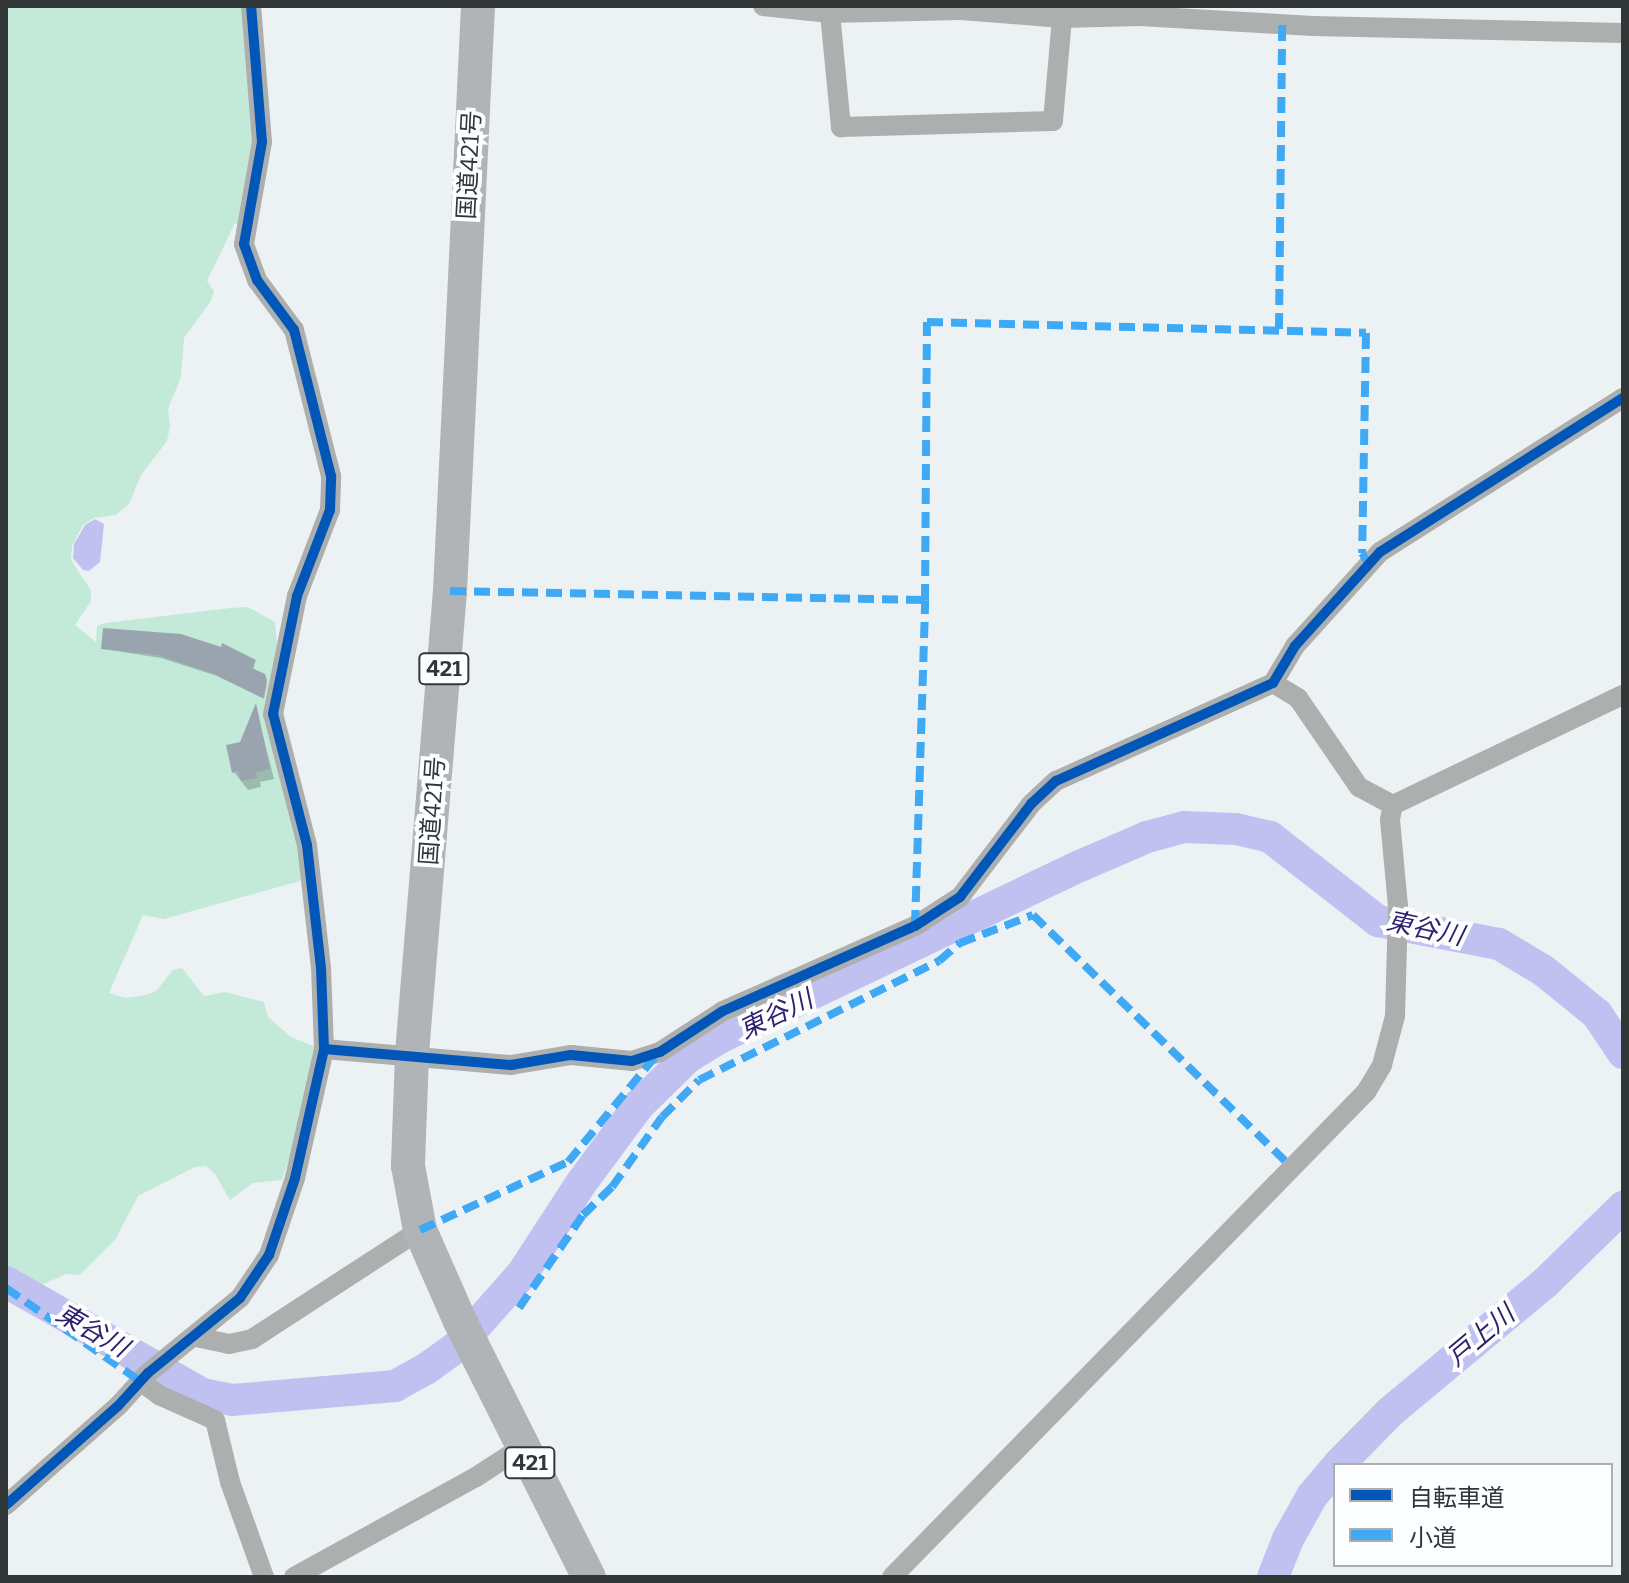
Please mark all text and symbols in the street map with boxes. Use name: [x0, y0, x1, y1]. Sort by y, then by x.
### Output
street label: 国道421号: [453, 110, 487, 220]
road number: 421: [418, 651, 470, 687]
street label: 国道421号: [415, 756, 451, 866]
water label: 東谷川: [1384, 906, 1466, 952]
water label: 東谷川: [734, 984, 818, 1046]
water label: 東谷川: [50, 1298, 134, 1364]
water label: 戸上川: [1441, 1299, 1521, 1373]
road number: 421: [504, 1445, 556, 1481]
legend: [1333, 1463, 1613, 1567]
text: 自転車道: [1409, 1484, 1505, 1512]
text: 小道: [1409, 1524, 1457, 1552]

